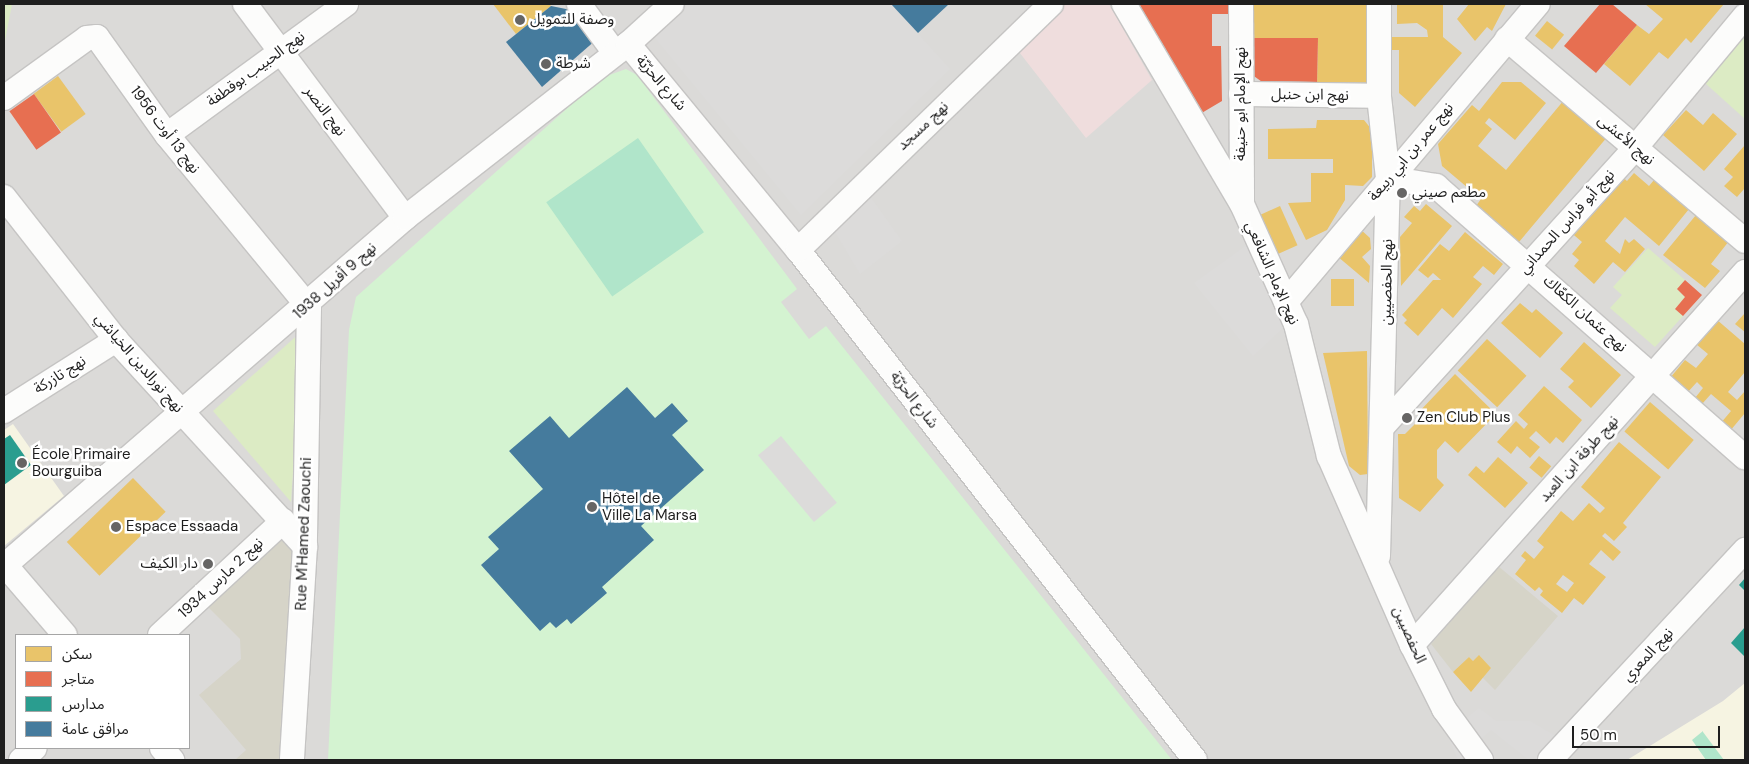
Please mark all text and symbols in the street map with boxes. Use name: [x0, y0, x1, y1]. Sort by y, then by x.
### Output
place label: وصفة للتمويل: [530, 11, 614, 29]
marker: وصفة للتمويل: [514, 14, 526, 26]
street label: نهج الحبيب بوقطفة: [204, 27, 308, 111]
street label: نهج الإمام ابو حنيفة: [1232, 47, 1250, 161]
street label: شارع الحرّيّة: [632, 52, 690, 114]
place label: شرطة: [556, 55, 591, 73]
marker: شرطة: [540, 58, 552, 70]
street label: نهج النصر: [300, 82, 350, 140]
street label: نهج 13 أوت 1956: [126, 83, 204, 177]
street label: نهج ابن حنبل: [1271, 85, 1349, 105]
street label: نهج مسجد: [894, 98, 952, 154]
street label: نهج عمر بن ابي ربيعة: [1365, 99, 1457, 205]
street label: نهج الأعشى: [1594, 111, 1658, 169]
street label: نهج أبو فراس الحمداني: [1515, 166, 1619, 278]
place label: مطعم صيني: [1412, 184, 1486, 202]
marker: مطعم صيني: [1396, 187, 1408, 199]
street label: نهج الإمام الشافعي: [1241, 219, 1303, 327]
street label: نهج 9 أفريل 1938: [290, 239, 380, 323]
street label: نهج الحفصيين: [1377, 239, 1397, 325]
street label: نهج عثمان الكعّاك: [1539, 272, 1631, 356]
street label: نهج نورالدين الخياشي: [91, 309, 187, 417]
street label: نهج تازركة: [31, 352, 89, 398]
street label: شارع الحرّيّة: [886, 368, 942, 432]
place label: Zen Club Plus: [1417, 409, 1510, 427]
marker: Zen Club Plus: [1401, 412, 1413, 424]
street label: نهج طرفة ابن العبد: [1536, 412, 1622, 506]
place label: École Primaire Bourguiba: [32, 445, 131, 480]
marker: École Primaire Bourguiba: [16, 457, 28, 469]
street label: Rue M'Hamed Zaouchi: [292, 457, 316, 611]
place label: Hôtel de Ville La Marsa: [602, 489, 697, 524]
marker: Hôtel de Ville La Marsa: [586, 501, 598, 513]
place label: Espace Essaada: [126, 518, 238, 536]
marker: Espace Essaada: [110, 521, 122, 533]
street label: نهج 2 مارس 1934: [175, 534, 267, 622]
place label: دار الكيف: [141, 555, 198, 573]
marker: دار الكيف: [202, 558, 214, 570]
street label: الحفصيين: [1388, 604, 1430, 666]
street label: نهج المعري: [1619, 624, 1677, 686]
legend: [15, 634, 190, 749]
text: سكن: [62, 644, 92, 664]
text: متاجر: [62, 669, 95, 689]
text: مدارس: [62, 694, 105, 714]
scale bar: [1574, 716, 1722, 748]
text: مرافق عامة: [62, 719, 129, 739]
text: 50 m: [1580, 725, 1617, 745]

